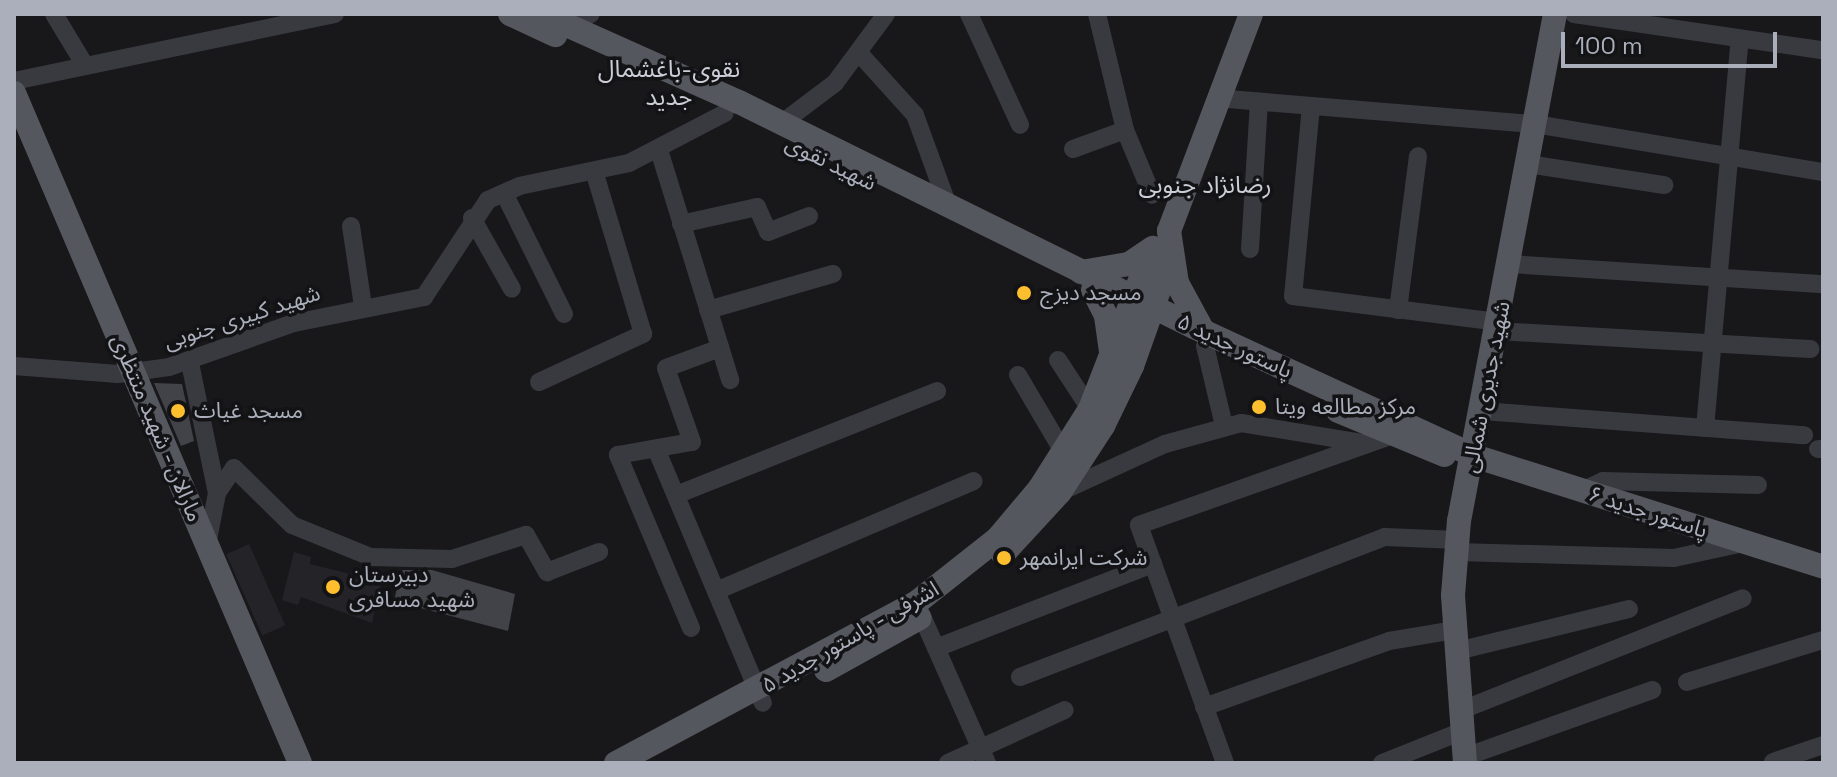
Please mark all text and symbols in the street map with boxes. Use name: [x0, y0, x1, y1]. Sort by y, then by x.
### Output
scale bar: [1565, 16, 1781, 66]
text: 100 m: [1575, 30, 1643, 61]
district label: نقوی-باغشمال جدید: [598, 55, 740, 111]
street label: شهید نقوی: [781, 130, 881, 196]
district label: رضانژاد جنوبی: [1138, 171, 1272, 199]
street label: شهید کبیری جنوبی: [160, 279, 324, 355]
place label: مسجد دیزج: [1040, 280, 1141, 306]
marker: مسجد دیزج: [1015, 284, 1033, 302]
street label: شهید جدیری شمالی: [1456, 299, 1516, 475]
street label: پاستور جدید ۵: [1173, 308, 1297, 384]
street label: مارالان - شهید منتظری: [105, 330, 209, 526]
place label: مرکز مطالعه ویتا: [1275, 394, 1416, 420]
place label: مسجد غیاث: [194, 398, 303, 424]
marker: مرکز مطالعه ویتا: [1250, 398, 1268, 416]
marker: مسجد غیاث: [169, 402, 187, 420]
street label: پاستور جدید ۶: [1585, 480, 1711, 544]
place label: شرکت ایرانمهر: [1020, 545, 1148, 571]
marker: شرکت ایرانمهر: [995, 549, 1013, 567]
place label: دبیرستان شهید مسافری: [349, 561, 475, 612]
street label: اشرفی - پاستور جدید ۵: [756, 575, 944, 699]
marker: دبیرستان شهید مسافری: [324, 578, 342, 596]

